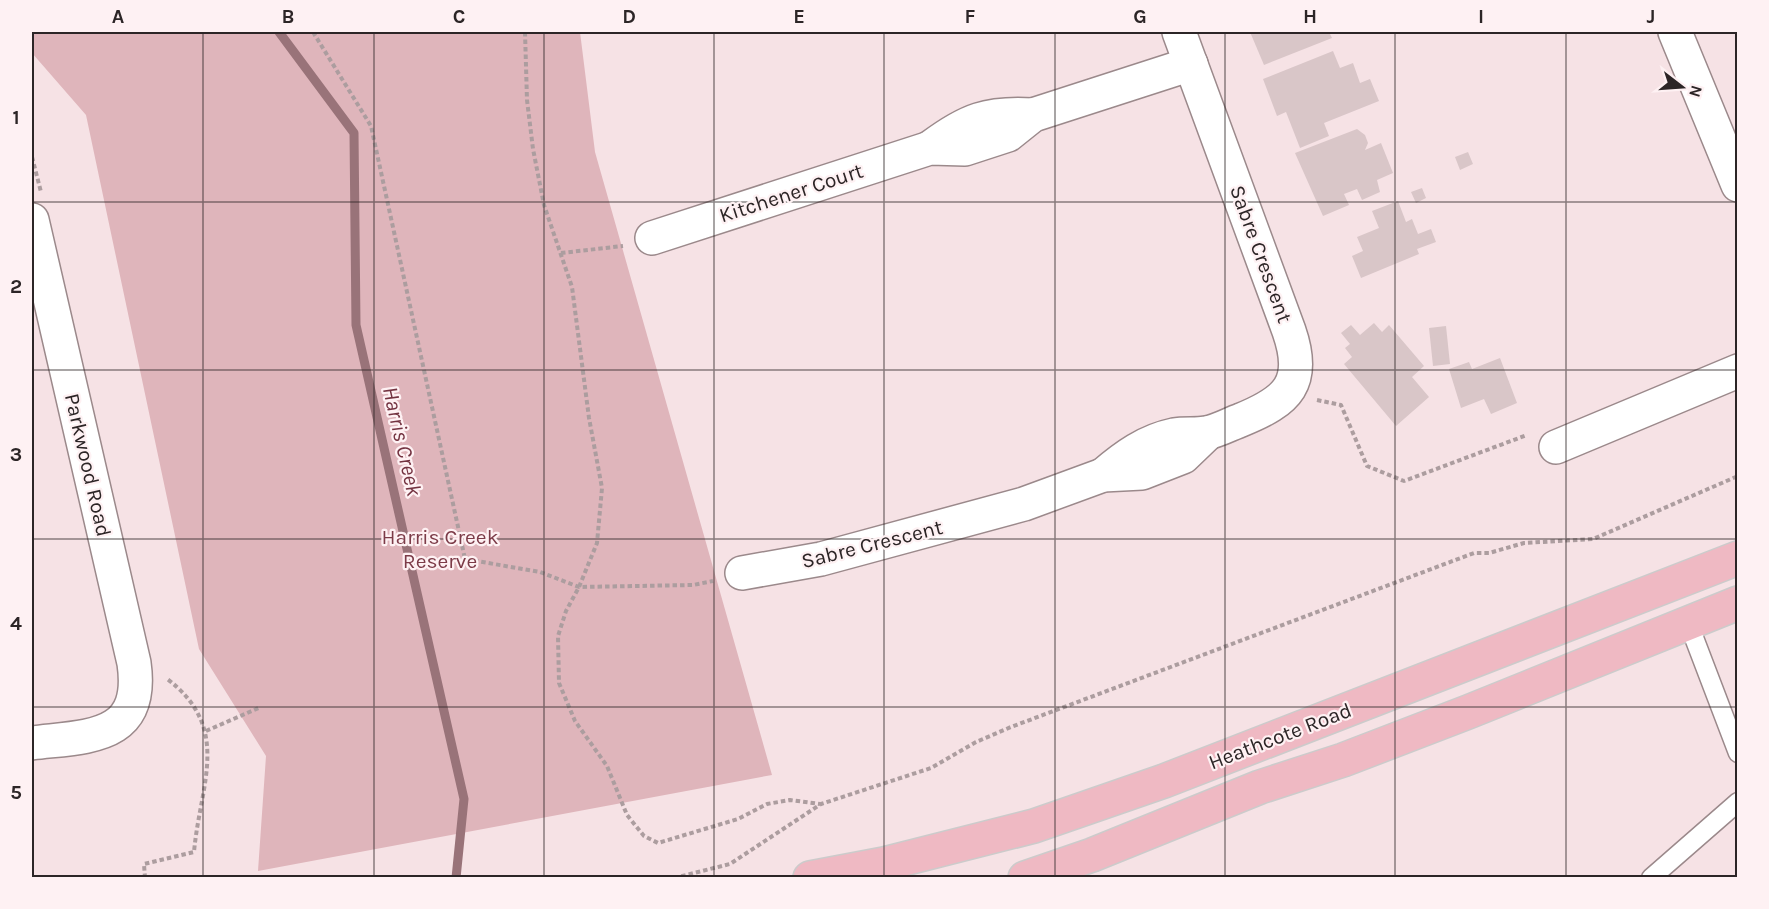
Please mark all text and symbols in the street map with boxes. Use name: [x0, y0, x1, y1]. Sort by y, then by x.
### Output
text: A: [112, 5, 125, 28]
text: B: [282, 5, 294, 28]
text: C: [453, 5, 465, 28]
text: D: [622, 5, 636, 28]
text: E: [793, 5, 805, 28]
text: F: [965, 5, 976, 28]
text: G: [1133, 5, 1147, 28]
text: H: [1303, 5, 1317, 28]
text: I: [1478, 5, 1484, 28]
text: J: [1647, 5, 1655, 28]
north arrow: [1652, 57, 1712, 117]
text: N: [1685, 83, 1707, 100]
text: 1: [12, 106, 20, 129]
street label: Kitchener Court: [716, 158, 866, 228]
street label: Sabre Crescent: [1225, 182, 1297, 326]
text: 2: [10, 275, 22, 298]
water label: Harris Creek: [377, 384, 427, 499]
street label: Parkwood Road: [60, 391, 116, 539]
text: 3: [10, 443, 22, 466]
street label: Sabre Crescent: [799, 515, 945, 573]
park label: Harris Creek Reserve: [382, 525, 499, 573]
text: 4: [10, 612, 22, 635]
street label: Heathcote Road: [1205, 698, 1355, 774]
text: 5: [10, 781, 22, 804]

